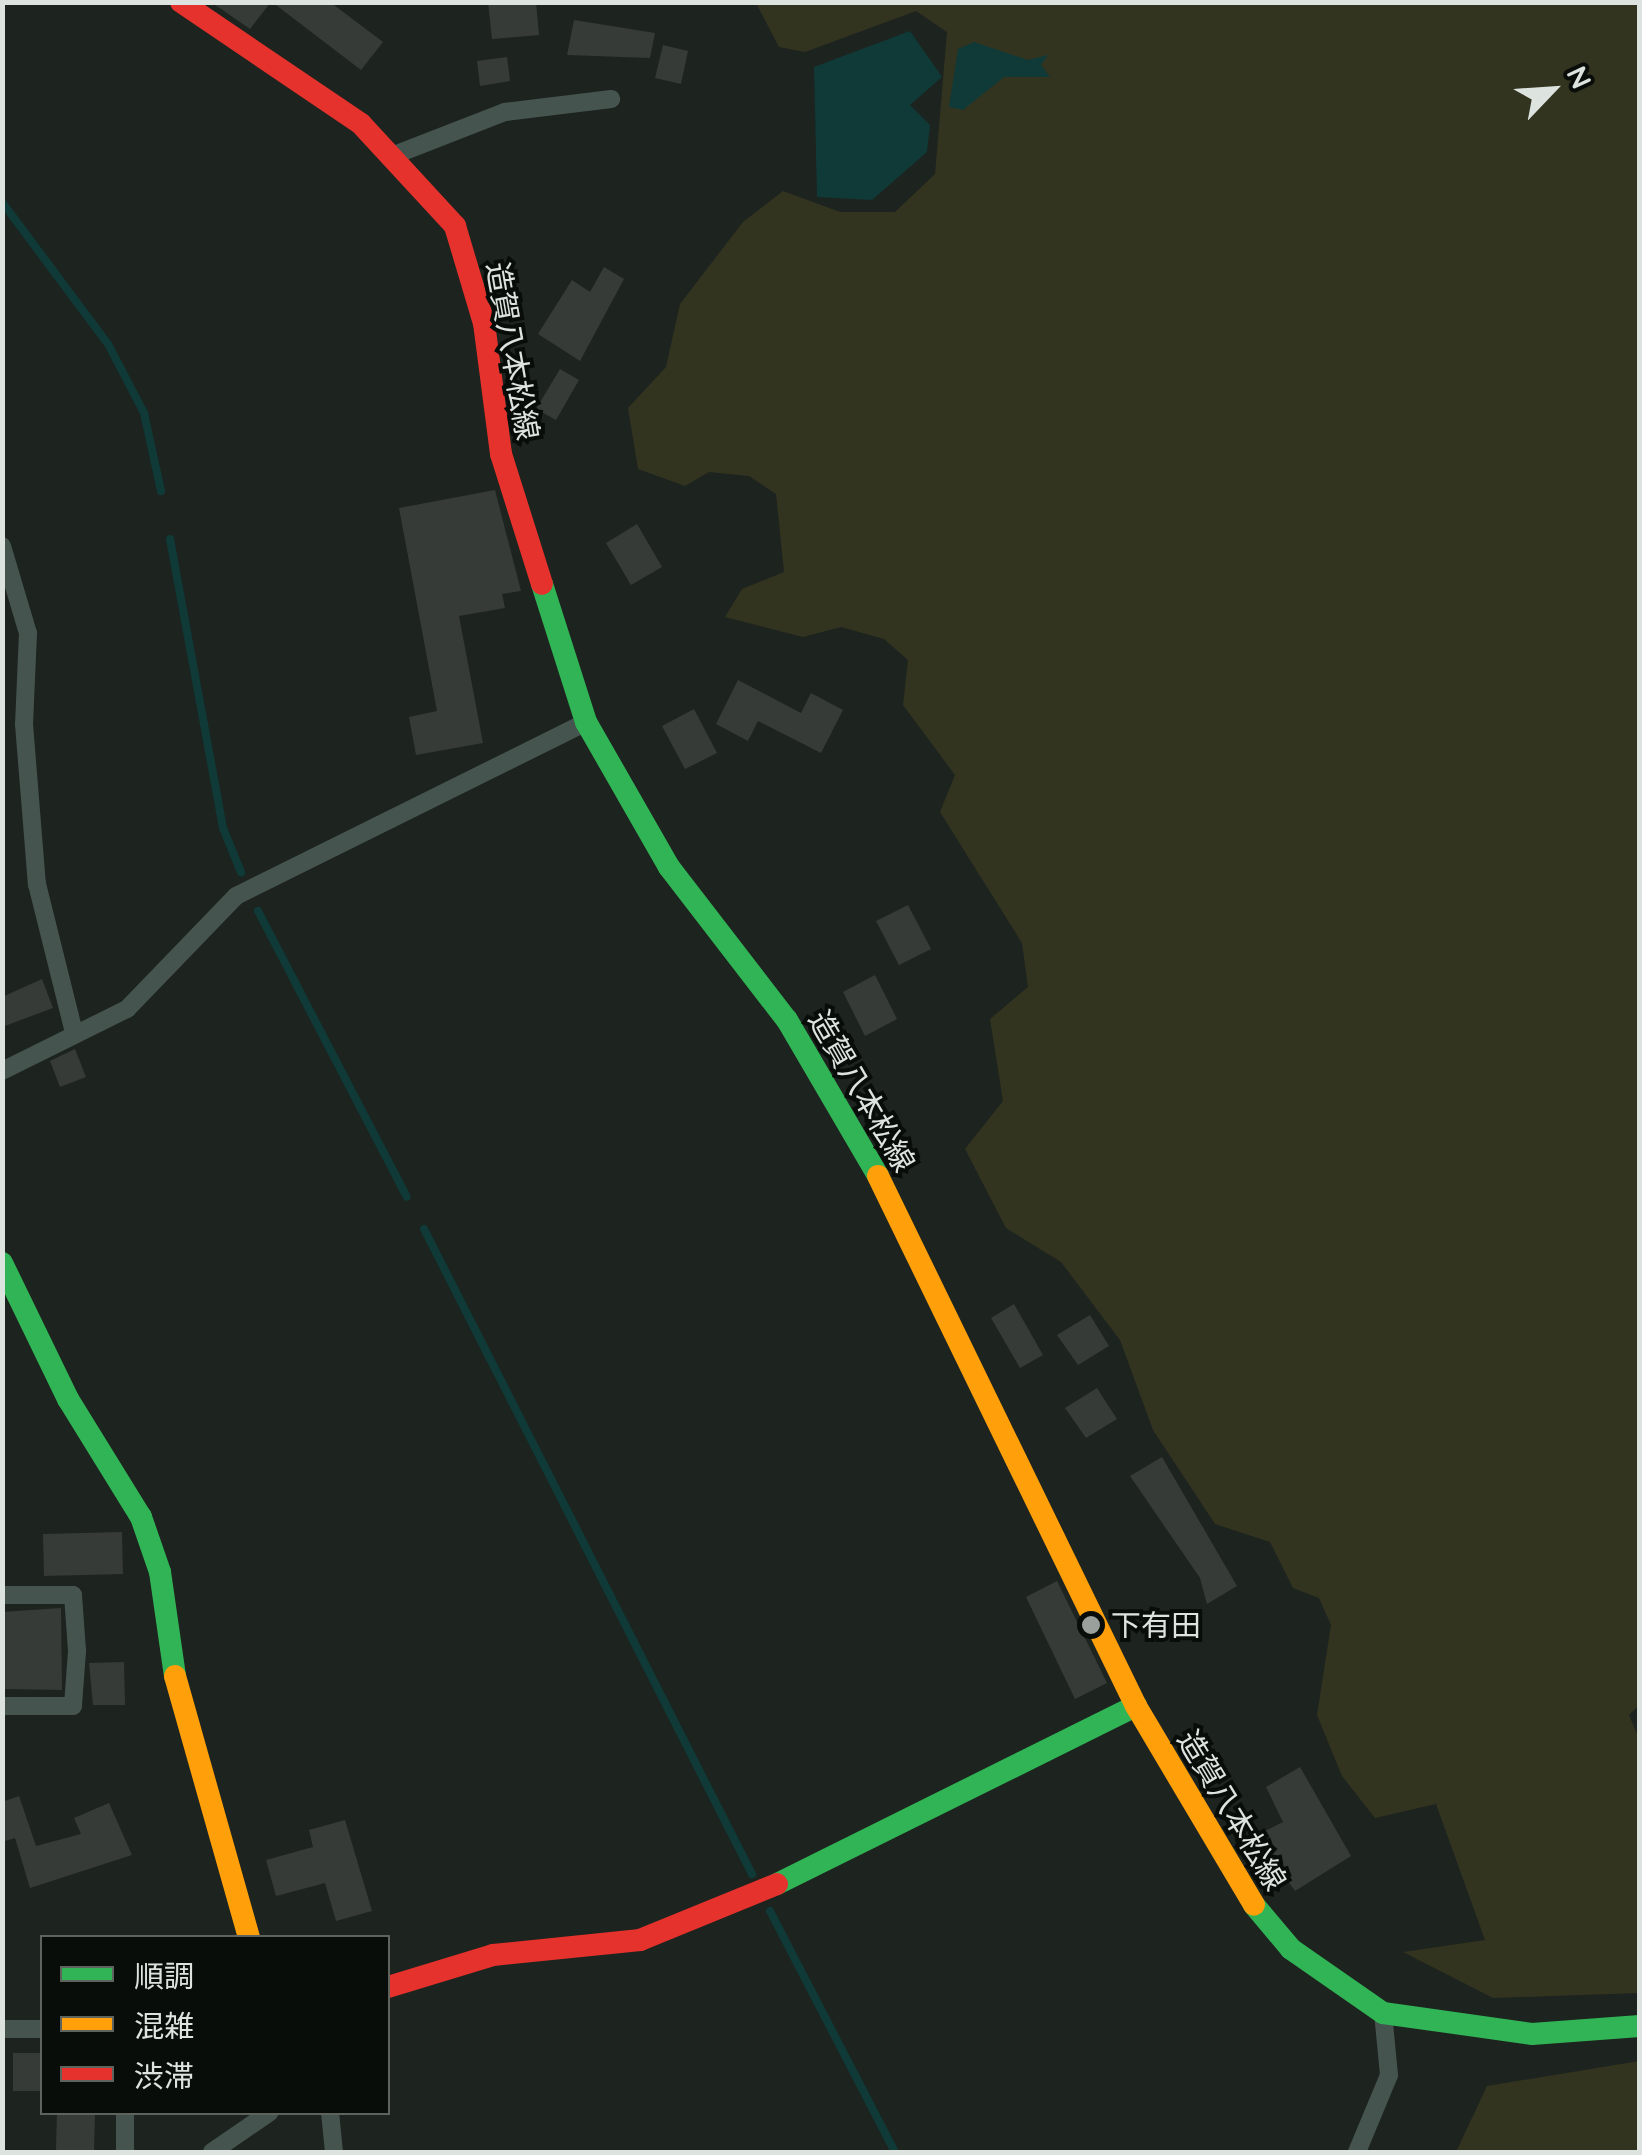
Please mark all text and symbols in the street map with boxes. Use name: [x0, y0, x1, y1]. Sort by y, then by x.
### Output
north arrow: [1502, 40, 1602, 140]
text: N: [1559, 60, 1600, 94]
street label: 造賀八本松線: [480, 259, 546, 443]
street label: 造賀八本松線: [801, 1004, 923, 1178]
place label: 下有田: [1111, 1607, 1201, 1643]
marker: 下有田: [1080, 1614, 1102, 1636]
street label: 造賀八本松線: [1170, 1724, 1294, 1896]
legend: [40, 1935, 390, 2115]
text: 順調: [134, 1957, 194, 1995]
text: 混雑: [134, 2007, 194, 2045]
text: 渋滞: [134, 2057, 194, 2095]

